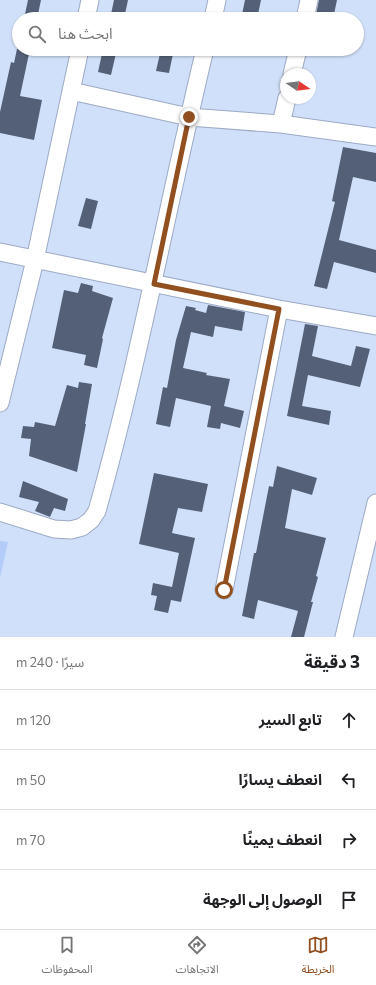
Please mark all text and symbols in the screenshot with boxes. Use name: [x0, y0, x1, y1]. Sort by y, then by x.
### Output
search box: [12, 12, 364, 56]
icon: search: [26, 23, 48, 45]
text: ابحث هنا: [58, 24, 113, 42]
north arrow: [280, 68, 316, 104]
route end: [180, 108, 198, 126]
route start: [215, 581, 233, 599]
text: 3 دقيقة: [304, 651, 360, 672]
text: سيرًا · 240 m: [16, 654, 84, 670]
icon: ahead: [338, 709, 360, 731]
text: تابع السير: [259, 710, 322, 728]
text: 120 m: [16, 712, 51, 728]
icon: left: [338, 769, 360, 791]
text: انعطف يسارًا: [239, 770, 322, 788]
text: 50 m: [16, 772, 46, 788]
icon: right: [338, 829, 360, 851]
text: انعطف يمينًا: [242, 830, 322, 848]
text: 70 m: [16, 832, 45, 848]
icon: arrive: [338, 889, 360, 911]
text: الوصول إلى الوجهة: [203, 890, 322, 908]
tab: المحفوظات: [42, 934, 93, 981]
tab: الاتجاهات: [176, 934, 219, 981]
tab: الخريطة: [302, 934, 335, 981]

